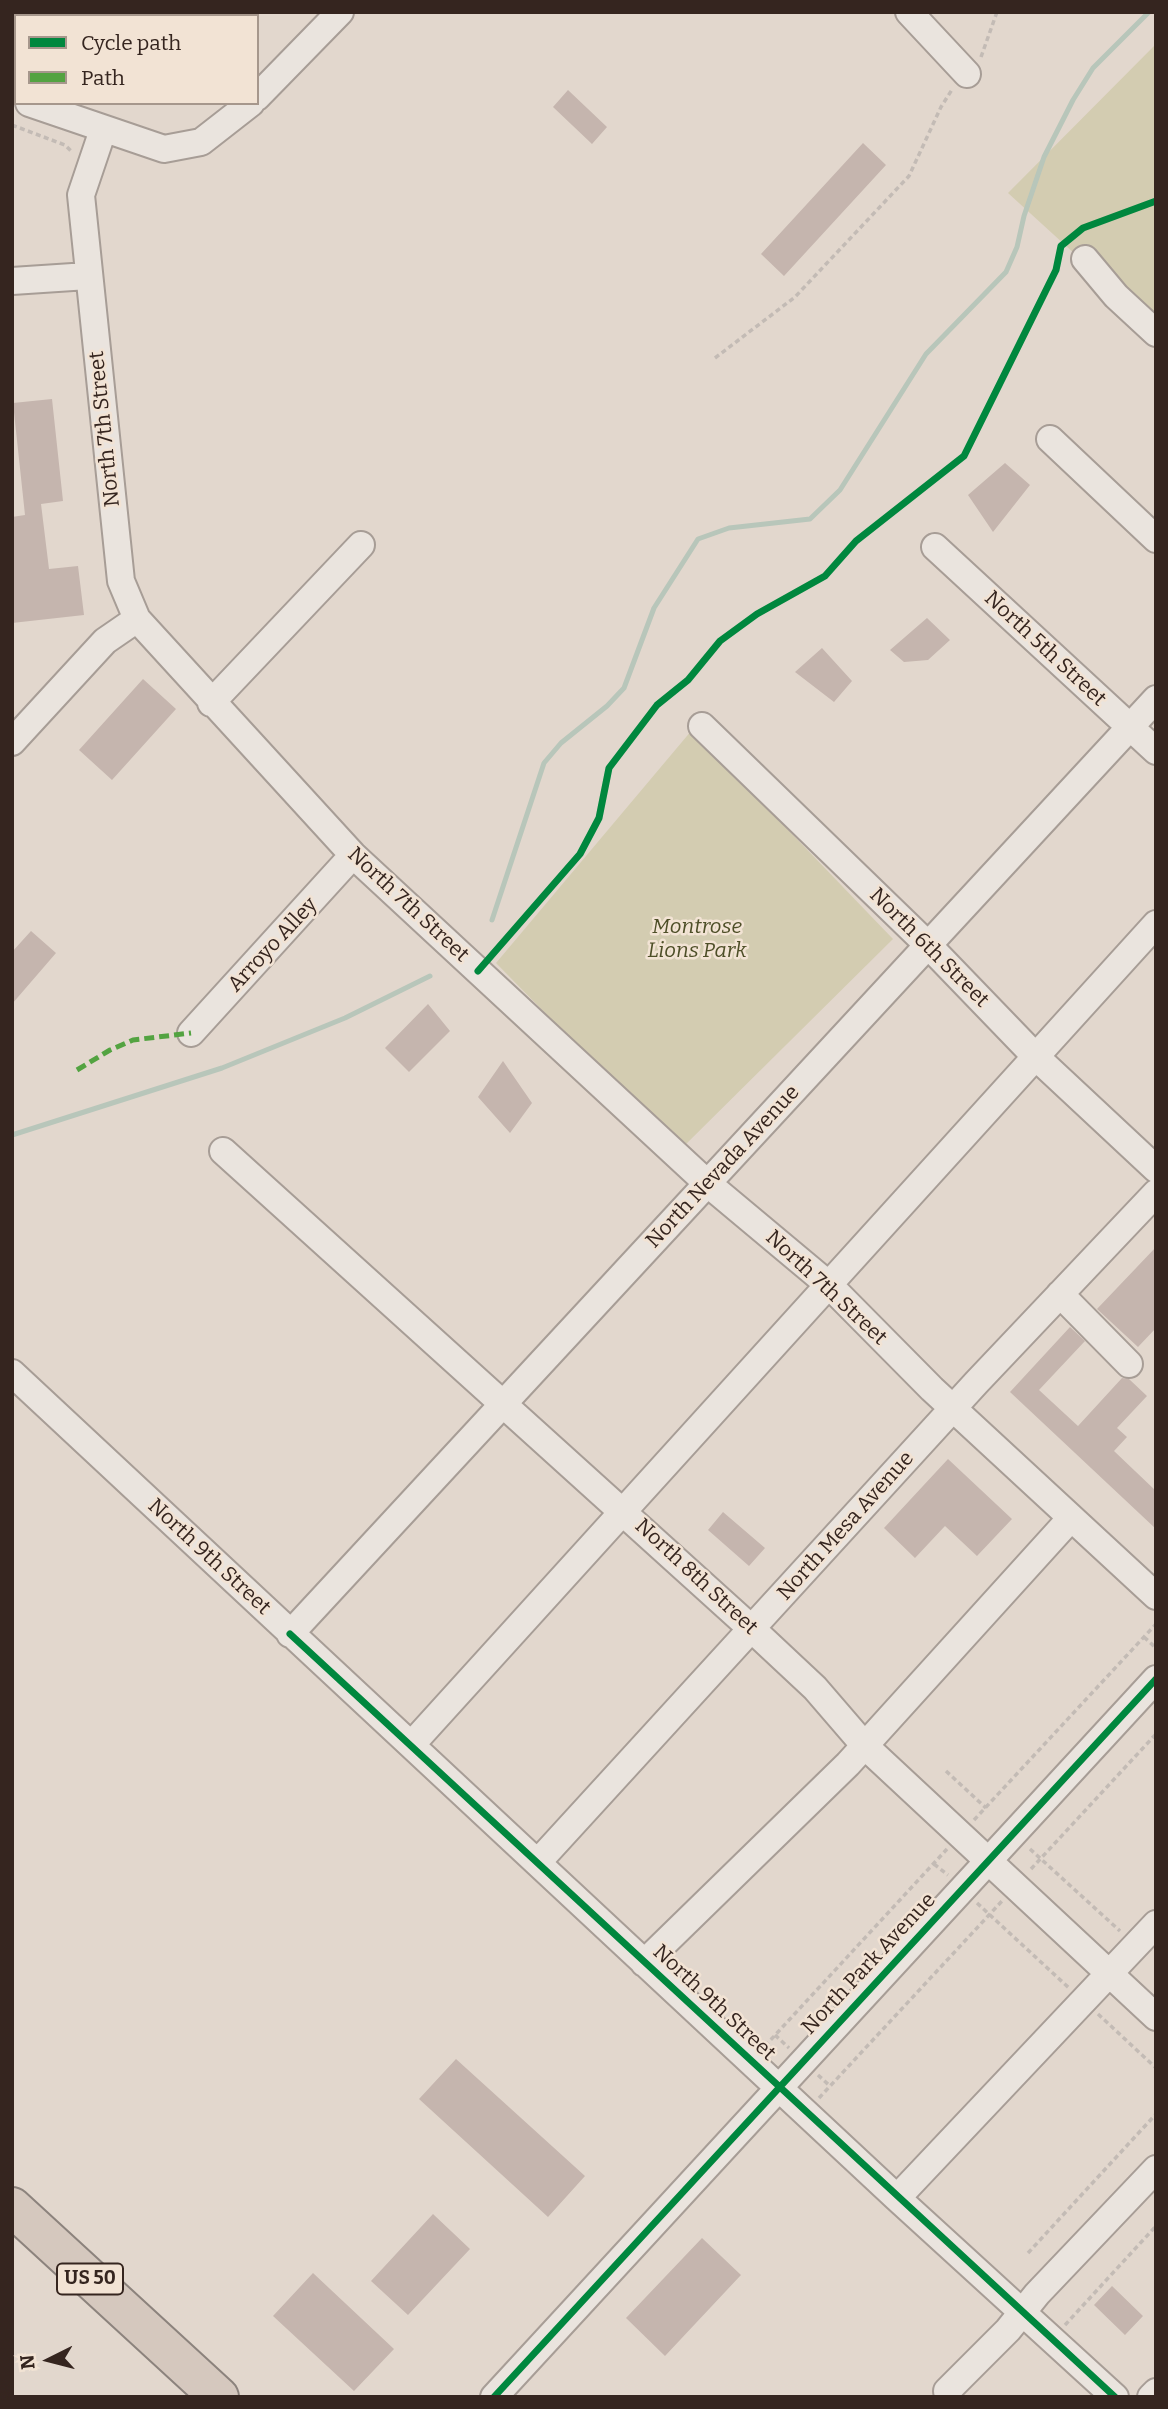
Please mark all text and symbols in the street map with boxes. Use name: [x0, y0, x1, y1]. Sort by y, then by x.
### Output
legend: [14, 14, 259, 105]
text: Cycle path: [81, 30, 181, 56]
text: Path: [81, 65, 125, 91]
street label: North 7th Street: [84, 350, 126, 508]
street label: North 5th Street: [979, 586, 1111, 712]
street label: North 7th Street: [342, 842, 474, 968]
street label: North 6th Street: [864, 883, 994, 1013]
street label: Arroyo Alley: [223, 893, 323, 997]
park label: Montrose Lions Park: [647, 914, 747, 964]
street label: North Nevada Avenue: [641, 1080, 805, 1254]
street label: North 7th Street: [760, 1225, 892, 1351]
street label: North Mesa Avenue: [773, 1446, 919, 1606]
street label: North 9th Street: [142, 1494, 276, 1620]
street label: North 8th Street: [629, 1514, 763, 1640]
street label: North Park Avenue: [797, 1888, 941, 2040]
street label: North 9th Street: [647, 1940, 781, 2066]
road number: US 50: [57, 2264, 123, 2294]
north arrow: [14, 2325, 84, 2395]
text: N: [15, 2354, 40, 2371]

